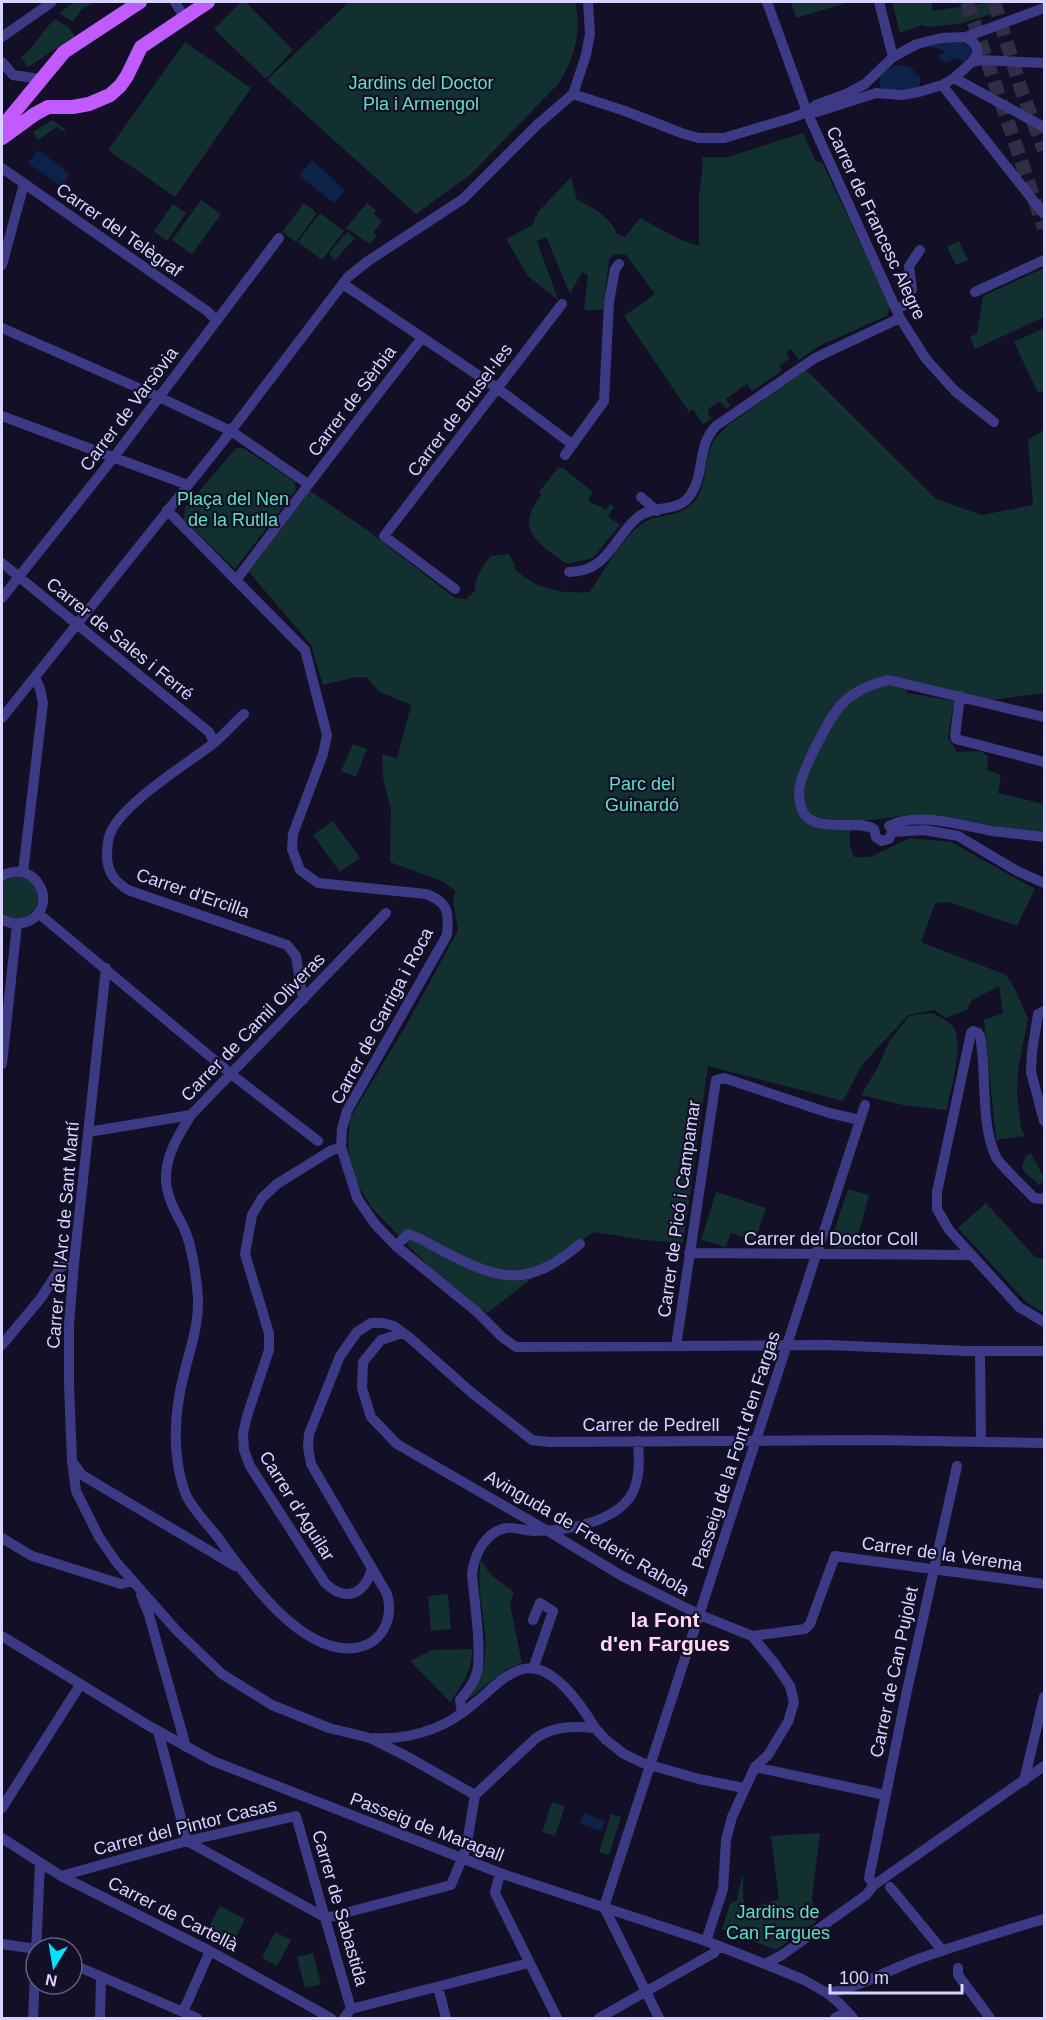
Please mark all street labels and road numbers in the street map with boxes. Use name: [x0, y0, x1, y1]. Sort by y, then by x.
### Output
street label: Carrer de Francesc Alegre: [822, 123, 930, 323]
street label: Carrer del Telègraf: [52, 179, 186, 281]
street label: Carrer de Brusel·les: [404, 340, 516, 480]
street label: Carrer de Sèrbia: [304, 341, 401, 460]
street label: Carrer de Varsòvia: [76, 342, 183, 475]
street label: Carrer de Sales i Ferré: [43, 574, 197, 704]
street label: Carrer d'Ercilla: [134, 864, 253, 922]
street label: Carrer de Garriga i Roca: [327, 923, 438, 1108]
street label: Carrer de Camil Oliveras: [177, 949, 329, 1105]
street label: Carrer de Picó i Campamar: [654, 1099, 704, 1319]
street label: Carrer de l'Arc de Sant Martí: [43, 1120, 83, 1350]
street label: Carrer del Doctor Coll: [744, 1229, 918, 1249]
street label: Passeig de la Font d'en Fargas: [688, 1329, 784, 1571]
street label: Carrer de Pedrell: [582, 1415, 720, 1435]
street label: Carrer d'Aguilar: [255, 1447, 339, 1565]
street label: Avinguda de Frederic Rahola: [481, 1466, 694, 1600]
street label: Carrer de la Verema: [860, 1533, 1025, 1575]
street label: Carrer de Can Pujolet: [866, 1585, 922, 1759]
street label: Passeig de Maragall: [347, 1788, 507, 1866]
street label: Carrer del Pintor Casas: [91, 1795, 279, 1859]
street label: Carrer de Sabastida: [308, 1828, 372, 1989]
street label: Carrer de Cartellà: [105, 1873, 242, 1956]

